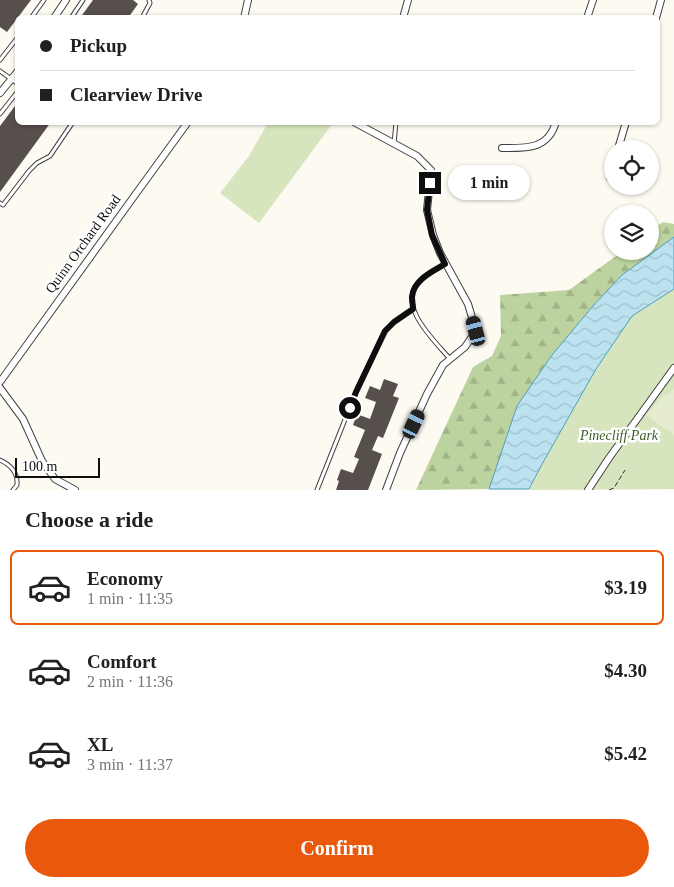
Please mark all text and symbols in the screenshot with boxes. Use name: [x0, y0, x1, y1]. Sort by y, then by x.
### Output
text: Pickup: [70, 35, 127, 56]
text: Clearview Drive: [70, 84, 202, 105]
map controls: [604, 140, 659, 260]
button: locate: [604, 140, 659, 195]
callout: 1 min: [448, 166, 530, 200]
route end: [419, 172, 441, 194]
text: 1 min: [470, 174, 508, 191]
street label: Quinn Orchard Road: [42, 192, 124, 296]
button: layers: [604, 205, 659, 260]
car: [464, 315, 487, 347]
route start: [339, 397, 361, 419]
car: [400, 407, 427, 441]
park label: Pinecliff Park: [579, 428, 659, 443]
scale bar: [15, 454, 100, 478]
text: 100 m: [22, 459, 57, 474]
text: Choose a ride: [25, 507, 153, 532]
icon: car: [27, 565, 72, 610]
text: Economy: [87, 568, 163, 589]
text: $3.19: [604, 577, 647, 598]
text: 1 min · 11:35: [87, 590, 173, 607]
icon: car: [27, 648, 72, 693]
text: Comfort: [87, 651, 157, 672]
text: $4.30: [604, 660, 647, 681]
text: 2 min · 11:36: [87, 673, 173, 690]
icon: car: [27, 731, 72, 776]
text: XL: [87, 734, 113, 755]
text: $5.42: [604, 743, 647, 764]
text: 3 min · 11:37: [87, 756, 173, 773]
button: Confirm: [25, 819, 649, 877]

